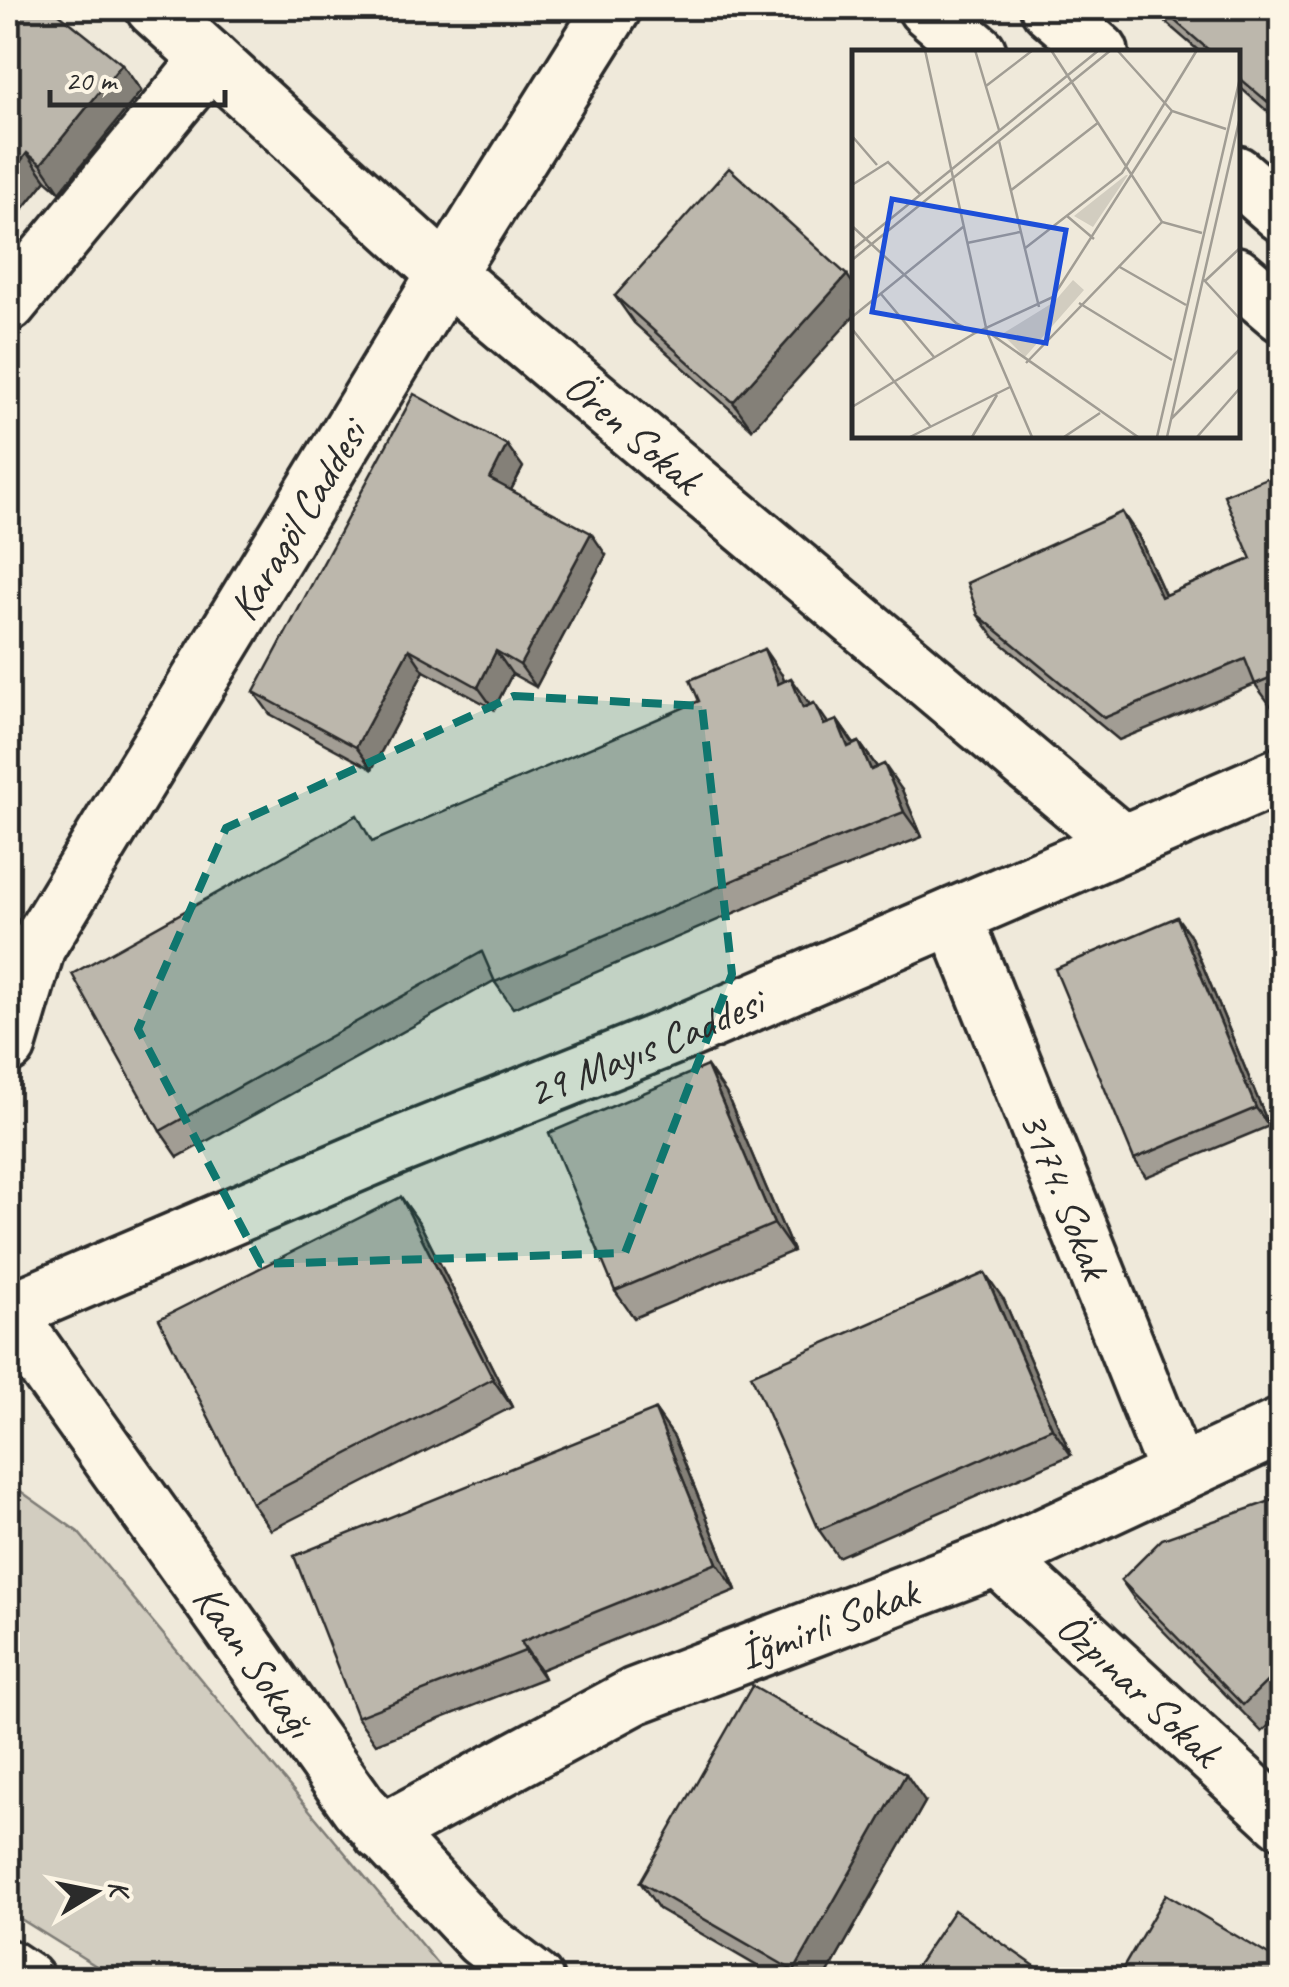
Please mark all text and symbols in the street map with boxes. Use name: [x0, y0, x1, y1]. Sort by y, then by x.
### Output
scale bar: [50, 45, 225, 107]
inset map: [852, 50, 1239, 438]
text: 20 m: [65, 61, 118, 99]
street label: Ören Sokak: [553, 361, 714, 508]
street label: Karagöl Caddesi: [217, 407, 381, 630]
street label: 29 Mayıs Caddesi: [520, 974, 776, 1119]
street label: 3174. Sokak: [1007, 1103, 1123, 1289]
street label: İğmirli Sokak: [731, 1565, 928, 1682]
street label: Kaan Sokağı: [181, 1574, 327, 1750]
street label: Özpınar Sokak: [1045, 1601, 1234, 1780]
north arrow: [45, 1842, 145, 1942]
text: K: [101, 1878, 139, 1903]

